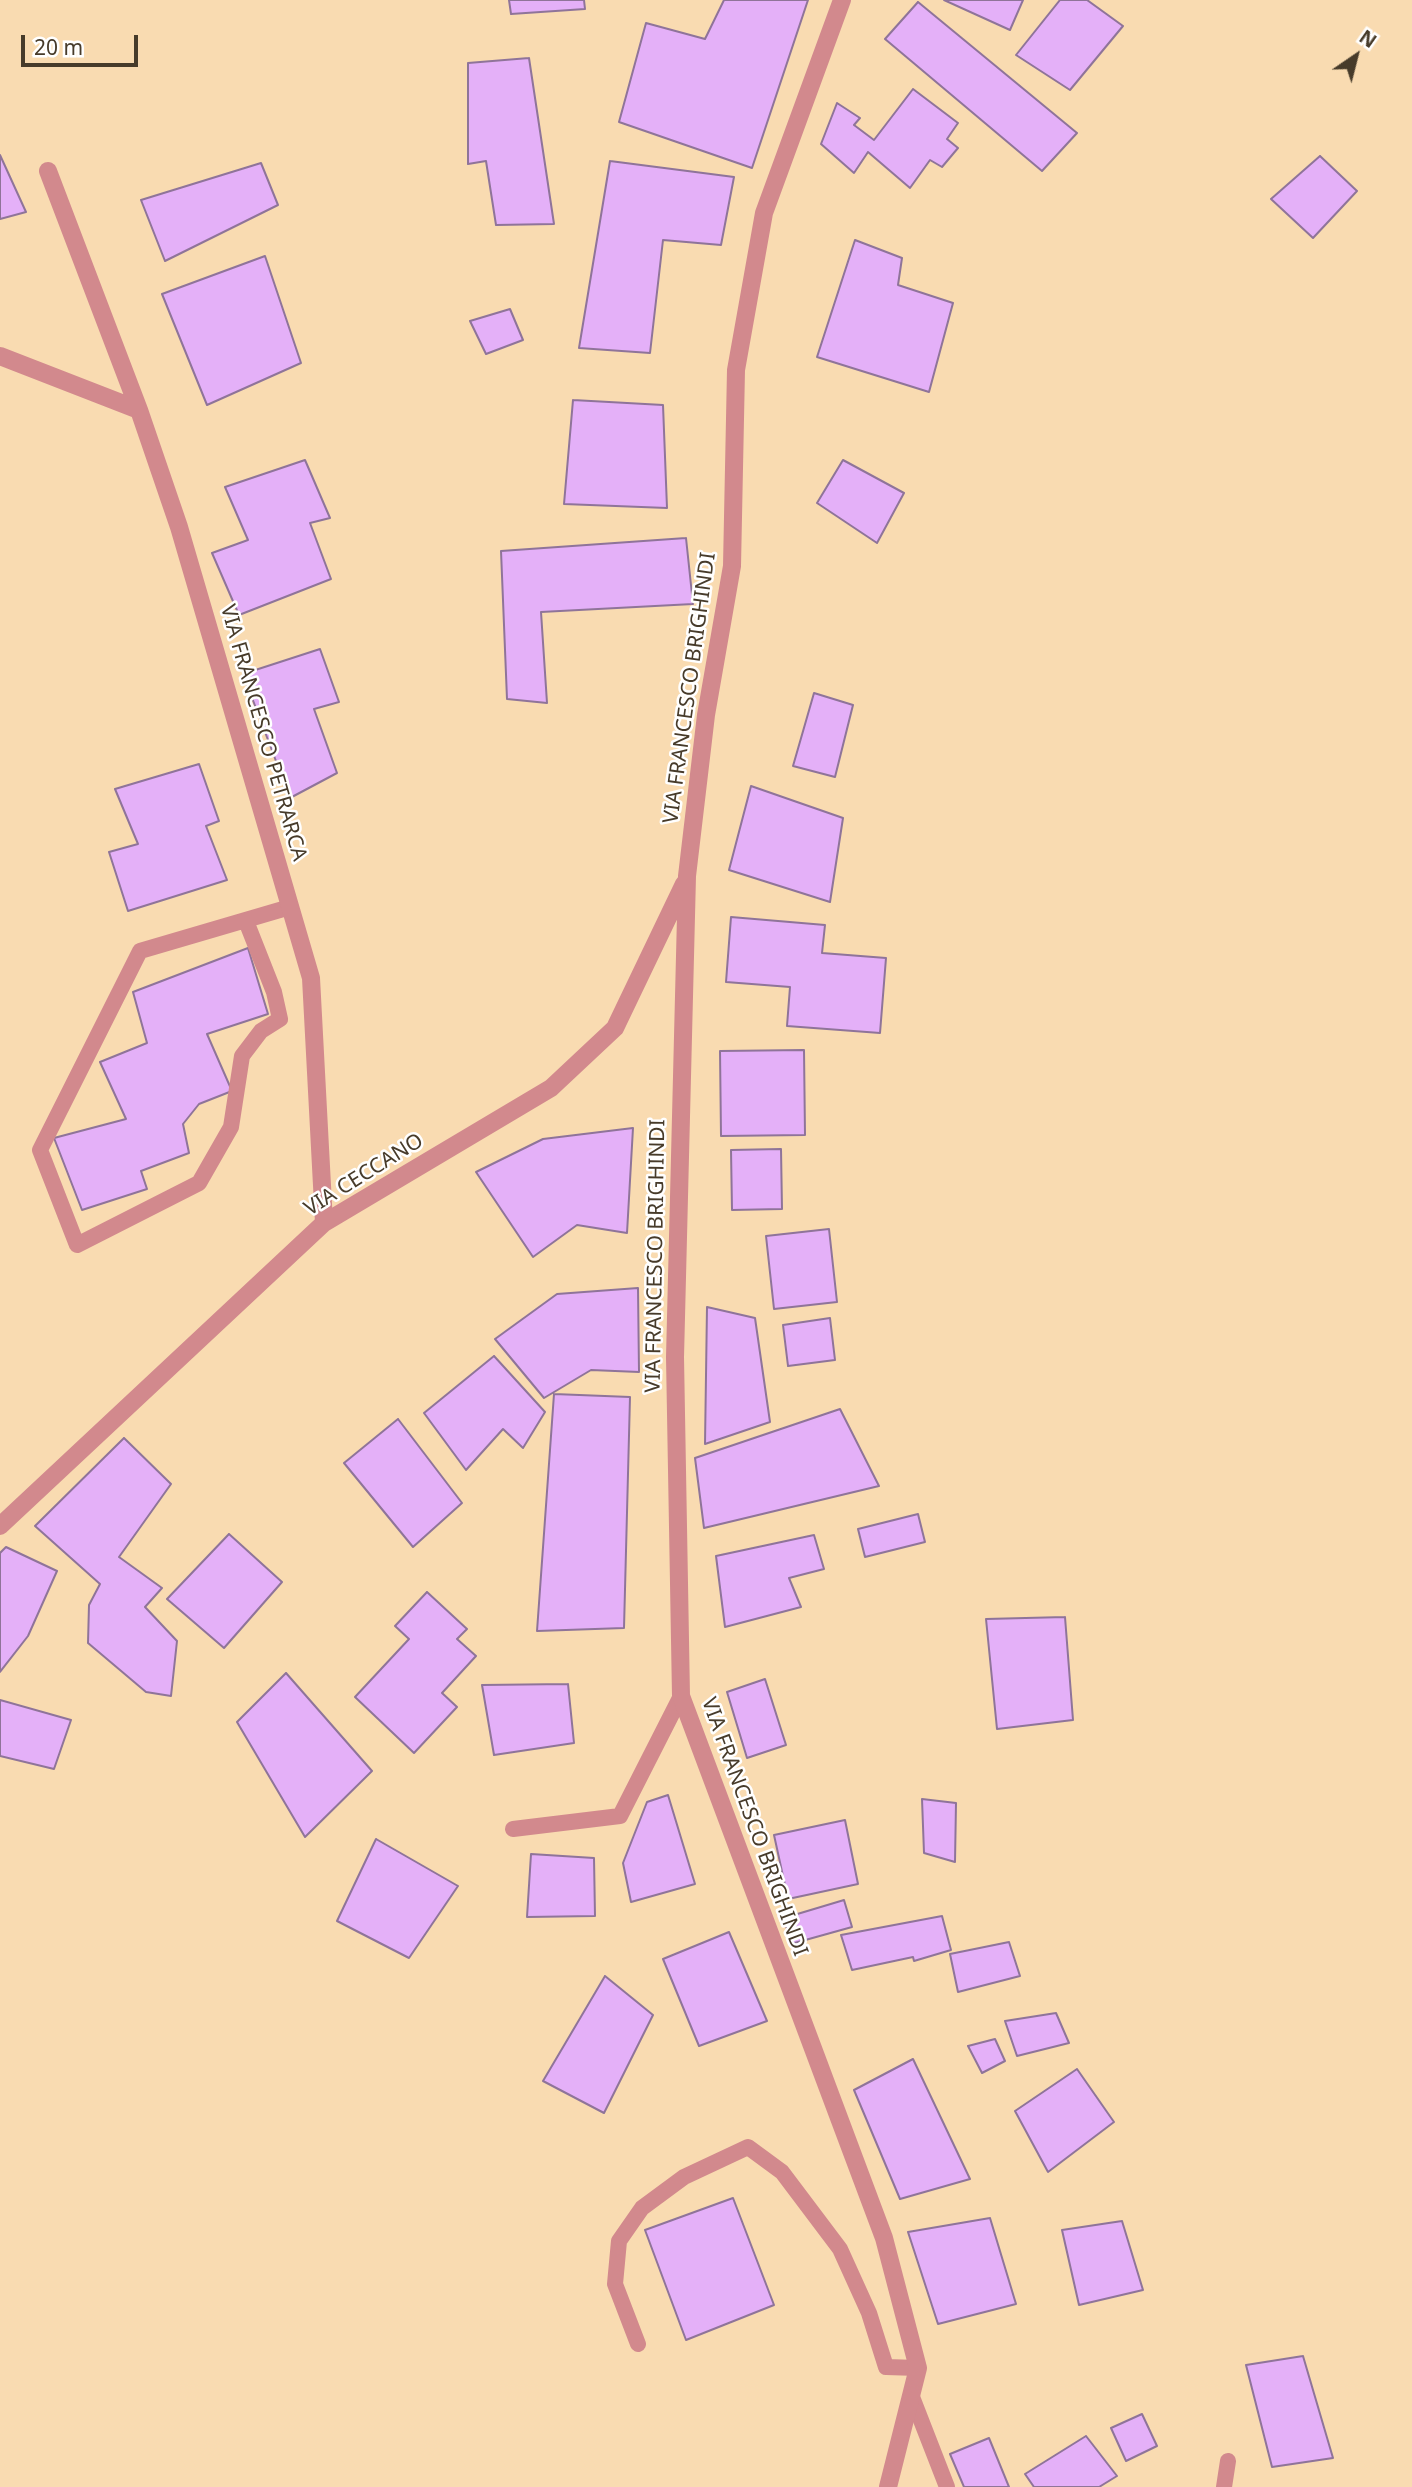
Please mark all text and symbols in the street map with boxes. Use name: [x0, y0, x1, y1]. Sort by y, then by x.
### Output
scale bar: [24, 21, 142, 65]
north arrow: [1321, 21, 1391, 91]
text: N: [1354, 24, 1382, 54]
text: 20 m: [34, 33, 83, 61]
street label: VIA FRANCESCO BRIGHINDI: [659, 551, 721, 825]
street label: VIA FRANCESCO PETRARCA: [214, 602, 312, 864]
street label: VIA FRANCESCO BRIGHINDI: [641, 1119, 671, 1393]
street label: VIA CECCANO: [300, 1128, 428, 1222]
street label: VIA FRANCESCO BRIGHINDI: [695, 1694, 813, 1960]

